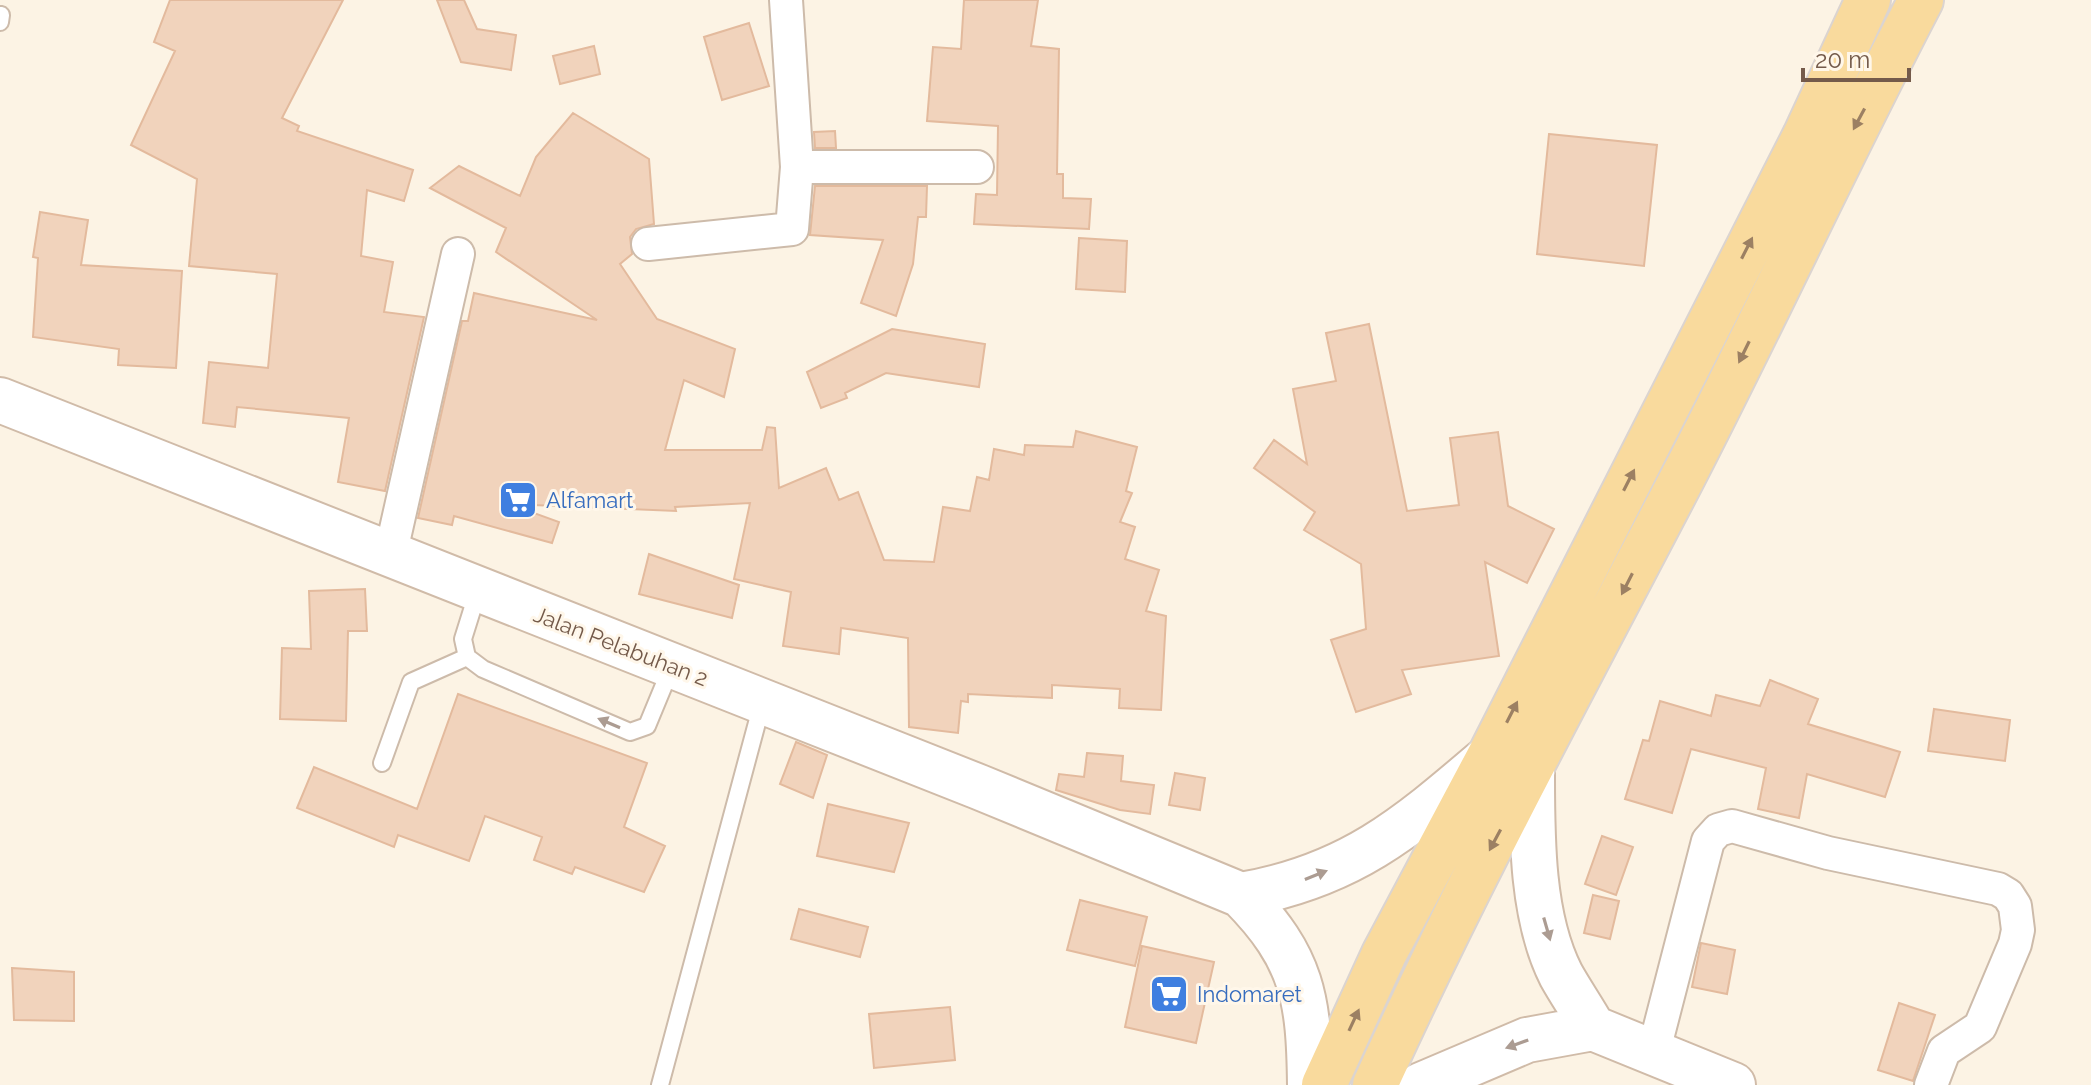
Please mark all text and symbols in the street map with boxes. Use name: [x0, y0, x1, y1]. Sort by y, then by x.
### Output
scale bar: [1803, 32, 1909, 82]
text: 20 m: [1815, 45, 1870, 74]
one-way arrow: [1853, 107, 1866, 130]
one-way arrow: [1740, 237, 1754, 260]
one-way arrow: [1737, 340, 1751, 364]
one-way arrow: [1622, 468, 1635, 491]
supermarket icon: Alfamart: [497, 479, 539, 521]
place label: Alfamart: [546, 487, 634, 513]
one-way arrow: [1621, 573, 1634, 596]
street label: Jalan Pelabuhan 2: [530, 601, 712, 691]
one-way arrow: [1505, 700, 1519, 723]
one-way arrow: [597, 717, 621, 730]
one-way arrow: [1489, 829, 1503, 851]
one-way arrow: [1304, 869, 1328, 882]
one-way arrow: [1541, 917, 1554, 941]
supermarket icon: Indomaret: [1148, 973, 1190, 1015]
place label: Indomaret: [1197, 981, 1302, 1007]
one-way arrow: [1347, 1008, 1361, 1031]
one-way arrow: [1505, 1038, 1529, 1050]

